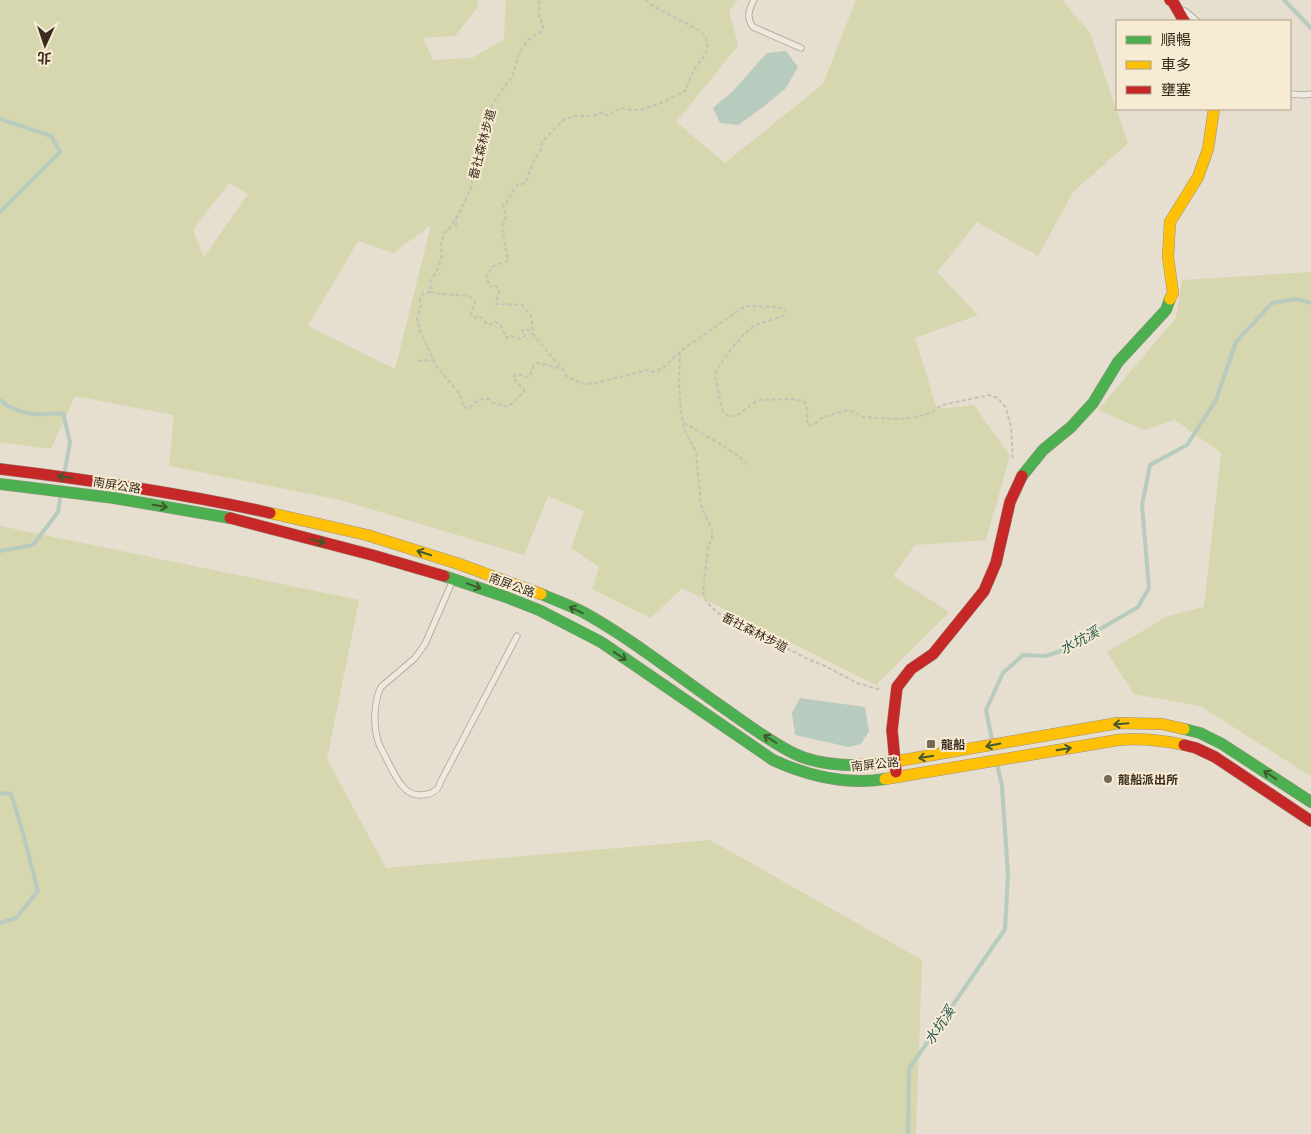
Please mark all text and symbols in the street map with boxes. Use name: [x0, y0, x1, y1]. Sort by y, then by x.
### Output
north arrow: [20, 20, 70, 70]
legend: [1116, 20, 1291, 110]
text: 順暢: [1161, 29, 1191, 49]
text: 北: [37, 49, 52, 68]
text: 車多: [1161, 54, 1191, 74]
text: 壅塞: [1161, 79, 1191, 99]
street label: 番社森林步道: [464, 107, 500, 181]
one-way arrow: [58, 472, 74, 482]
street label: 南屏公路: [92, 473, 142, 497]
one-way arrow: [151, 502, 167, 512]
one-way arrow: [310, 537, 326, 546]
one-way arrow: [417, 548, 433, 557]
street label: 南屏公路: [487, 569, 537, 601]
one-way arrow: [466, 582, 481, 591]
one-way arrow: [569, 604, 584, 614]
street label: 番社森林步道: [719, 608, 791, 656]
water label: 水坑溪: [1056, 621, 1104, 658]
one-way arrow: [613, 651, 627, 661]
one-way arrow: [1113, 719, 1129, 728]
one-way arrow: [763, 733, 777, 743]
place label: 龍船: [941, 736, 965, 753]
marker: 龍船: [925, 738, 937, 750]
one-way arrow: [986, 740, 1002, 750]
one-way arrow: [1056, 743, 1072, 753]
one-way arrow: [918, 752, 934, 762]
street label: 南屏公路: [850, 753, 900, 775]
one-way arrow: [1264, 770, 1278, 780]
place label: 龍船派出所: [1118, 771, 1178, 788]
marker: 龍船派出所: [1102, 773, 1114, 785]
water label: 水坑溪: [919, 1001, 960, 1048]

